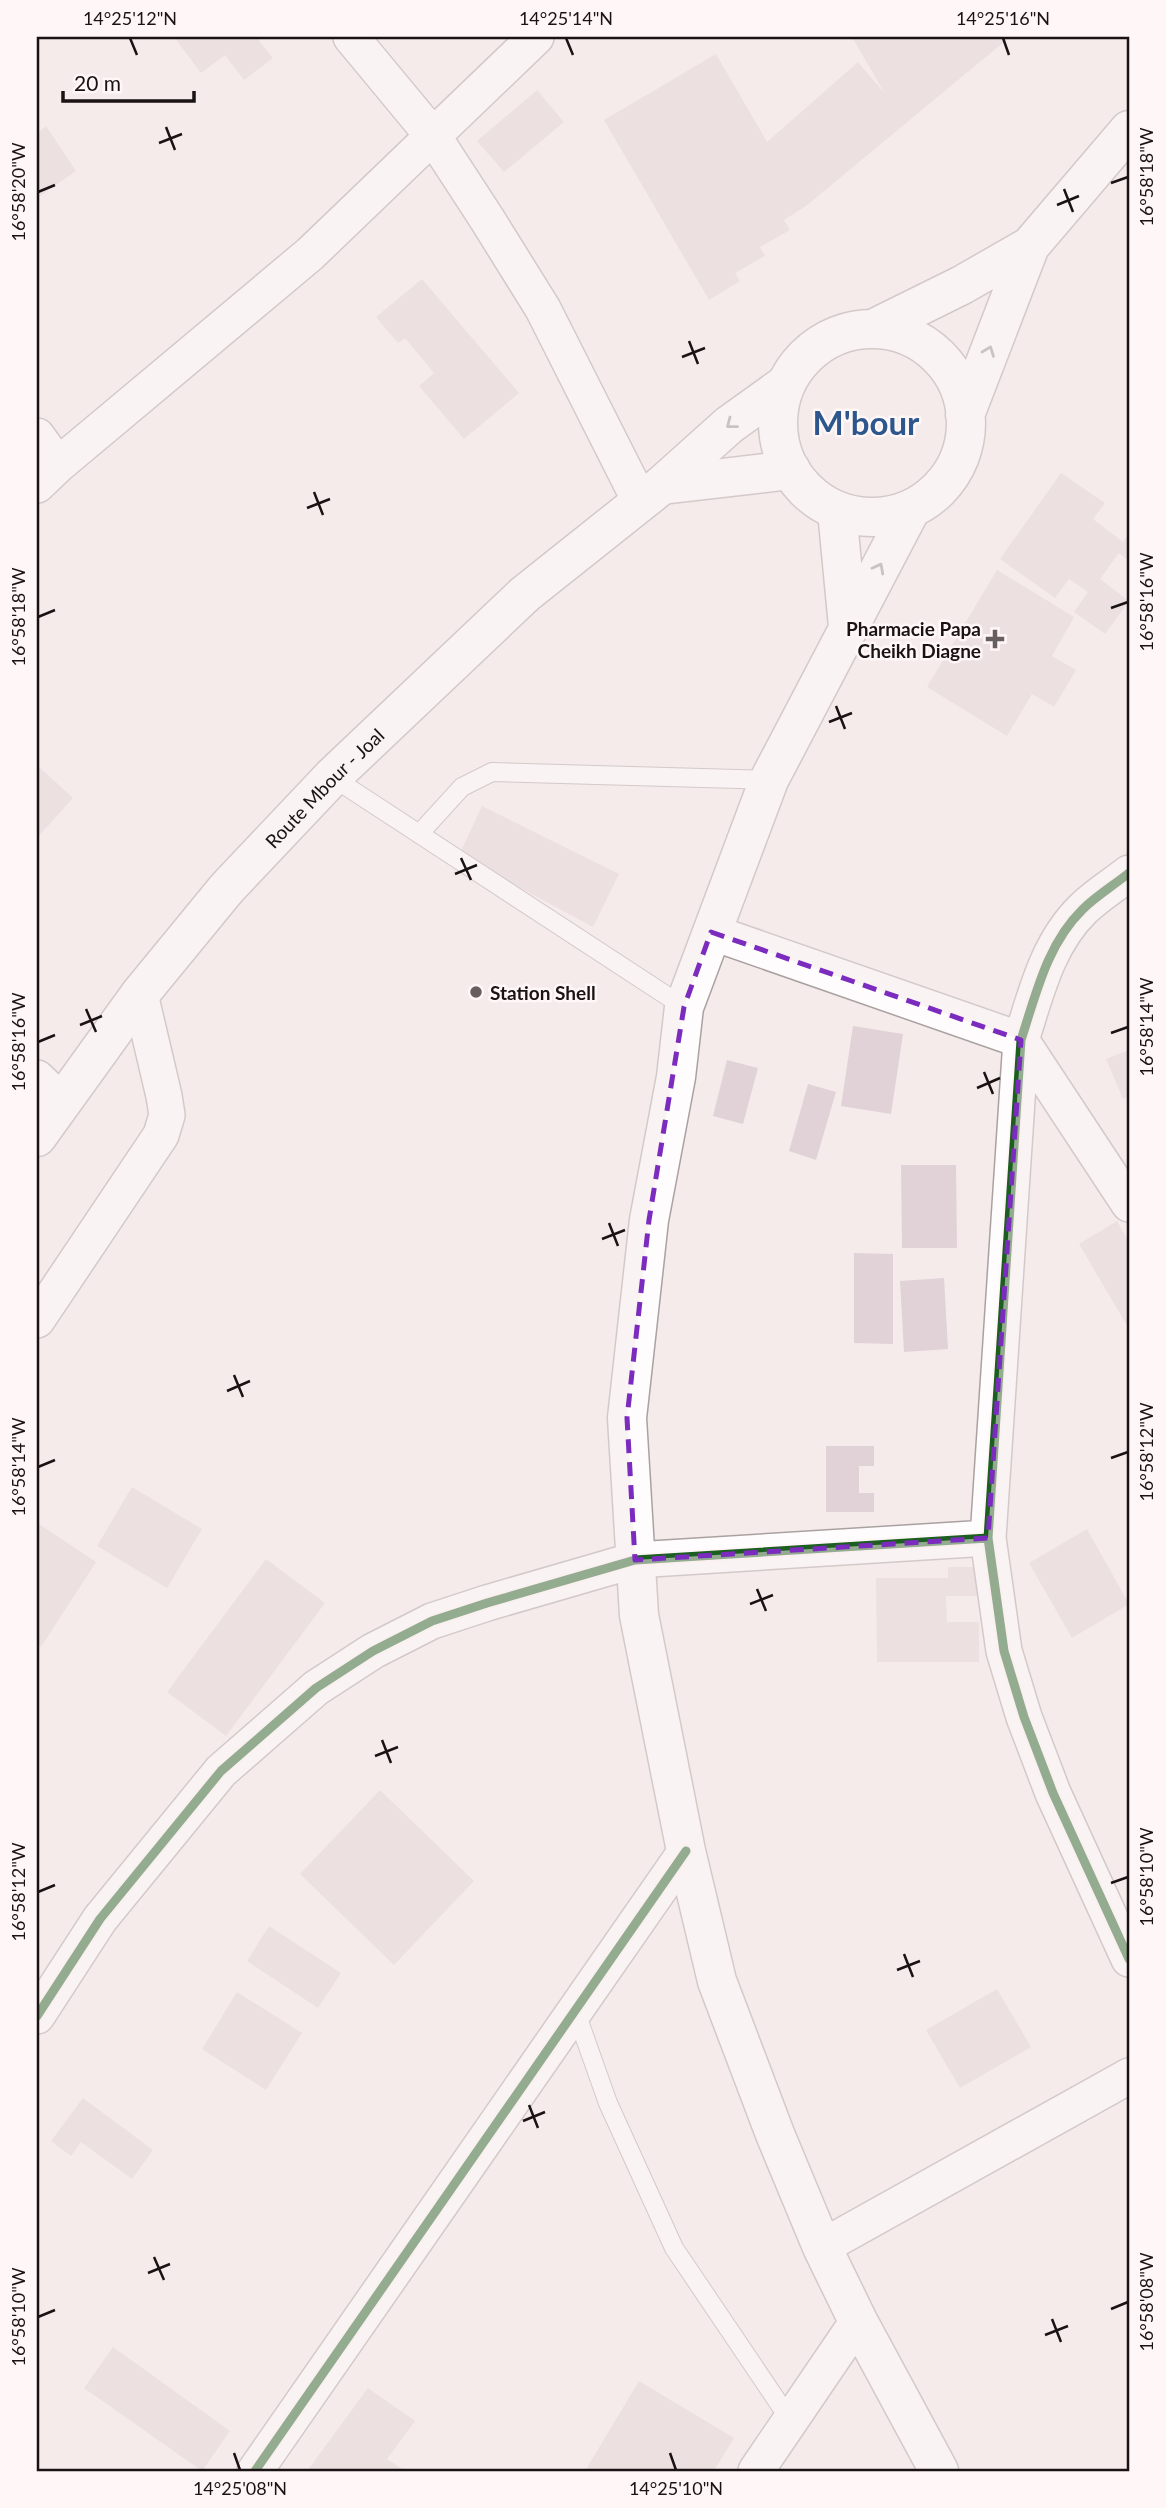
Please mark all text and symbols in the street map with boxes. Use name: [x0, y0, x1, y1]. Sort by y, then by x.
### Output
text: 14°25'12"N: [83, 7, 177, 29]
text: 14°25'14"N: [519, 7, 613, 29]
text: 14°25'16"N: [956, 7, 1050, 29]
scale bar: [63, 60, 194, 104]
text: 20 m: [74, 70, 121, 95]
text: 16°58'18"W: [1135, 127, 1157, 227]
text: 16°58'20"W: [7, 142, 29, 242]
one-way arrow: [981, 346, 995, 358]
district label: M'bour: [813, 402, 920, 442]
one-way arrow: [727, 415, 739, 428]
text: 16°58'16"W: [1135, 552, 1157, 652]
one-way arrow: [871, 562, 885, 575]
text: 16°58'18"W: [7, 567, 29, 667]
place label: Pharmacie Papa Cheikh Diagne: [846, 617, 981, 662]
marker: Pharmacie Papa Cheikh Diagne: [987, 631, 1003, 647]
street label: Route Mbour - Joal: [260, 723, 388, 852]
text: 16°58'14"W: [1135, 977, 1157, 1077]
place label: Station Shell: [490, 981, 596, 1004]
marker: Station Shell: [468, 984, 484, 1000]
text: 16°58'16"W: [7, 992, 29, 1092]
text: 16°58'12"W: [1135, 1402, 1157, 1502]
text: 16°58'14"W: [7, 1417, 29, 1517]
text: 16°58'10"W: [1135, 1827, 1157, 1927]
text: 16°58'12"W: [7, 1842, 29, 1942]
text: 16°58'08"W: [1135, 2252, 1157, 2352]
text: 16°58'10"W: [7, 2267, 29, 2367]
text: 14°25'08"N: [193, 2477, 287, 2499]
text: 14°25'10"N: [629, 2477, 723, 2499]

